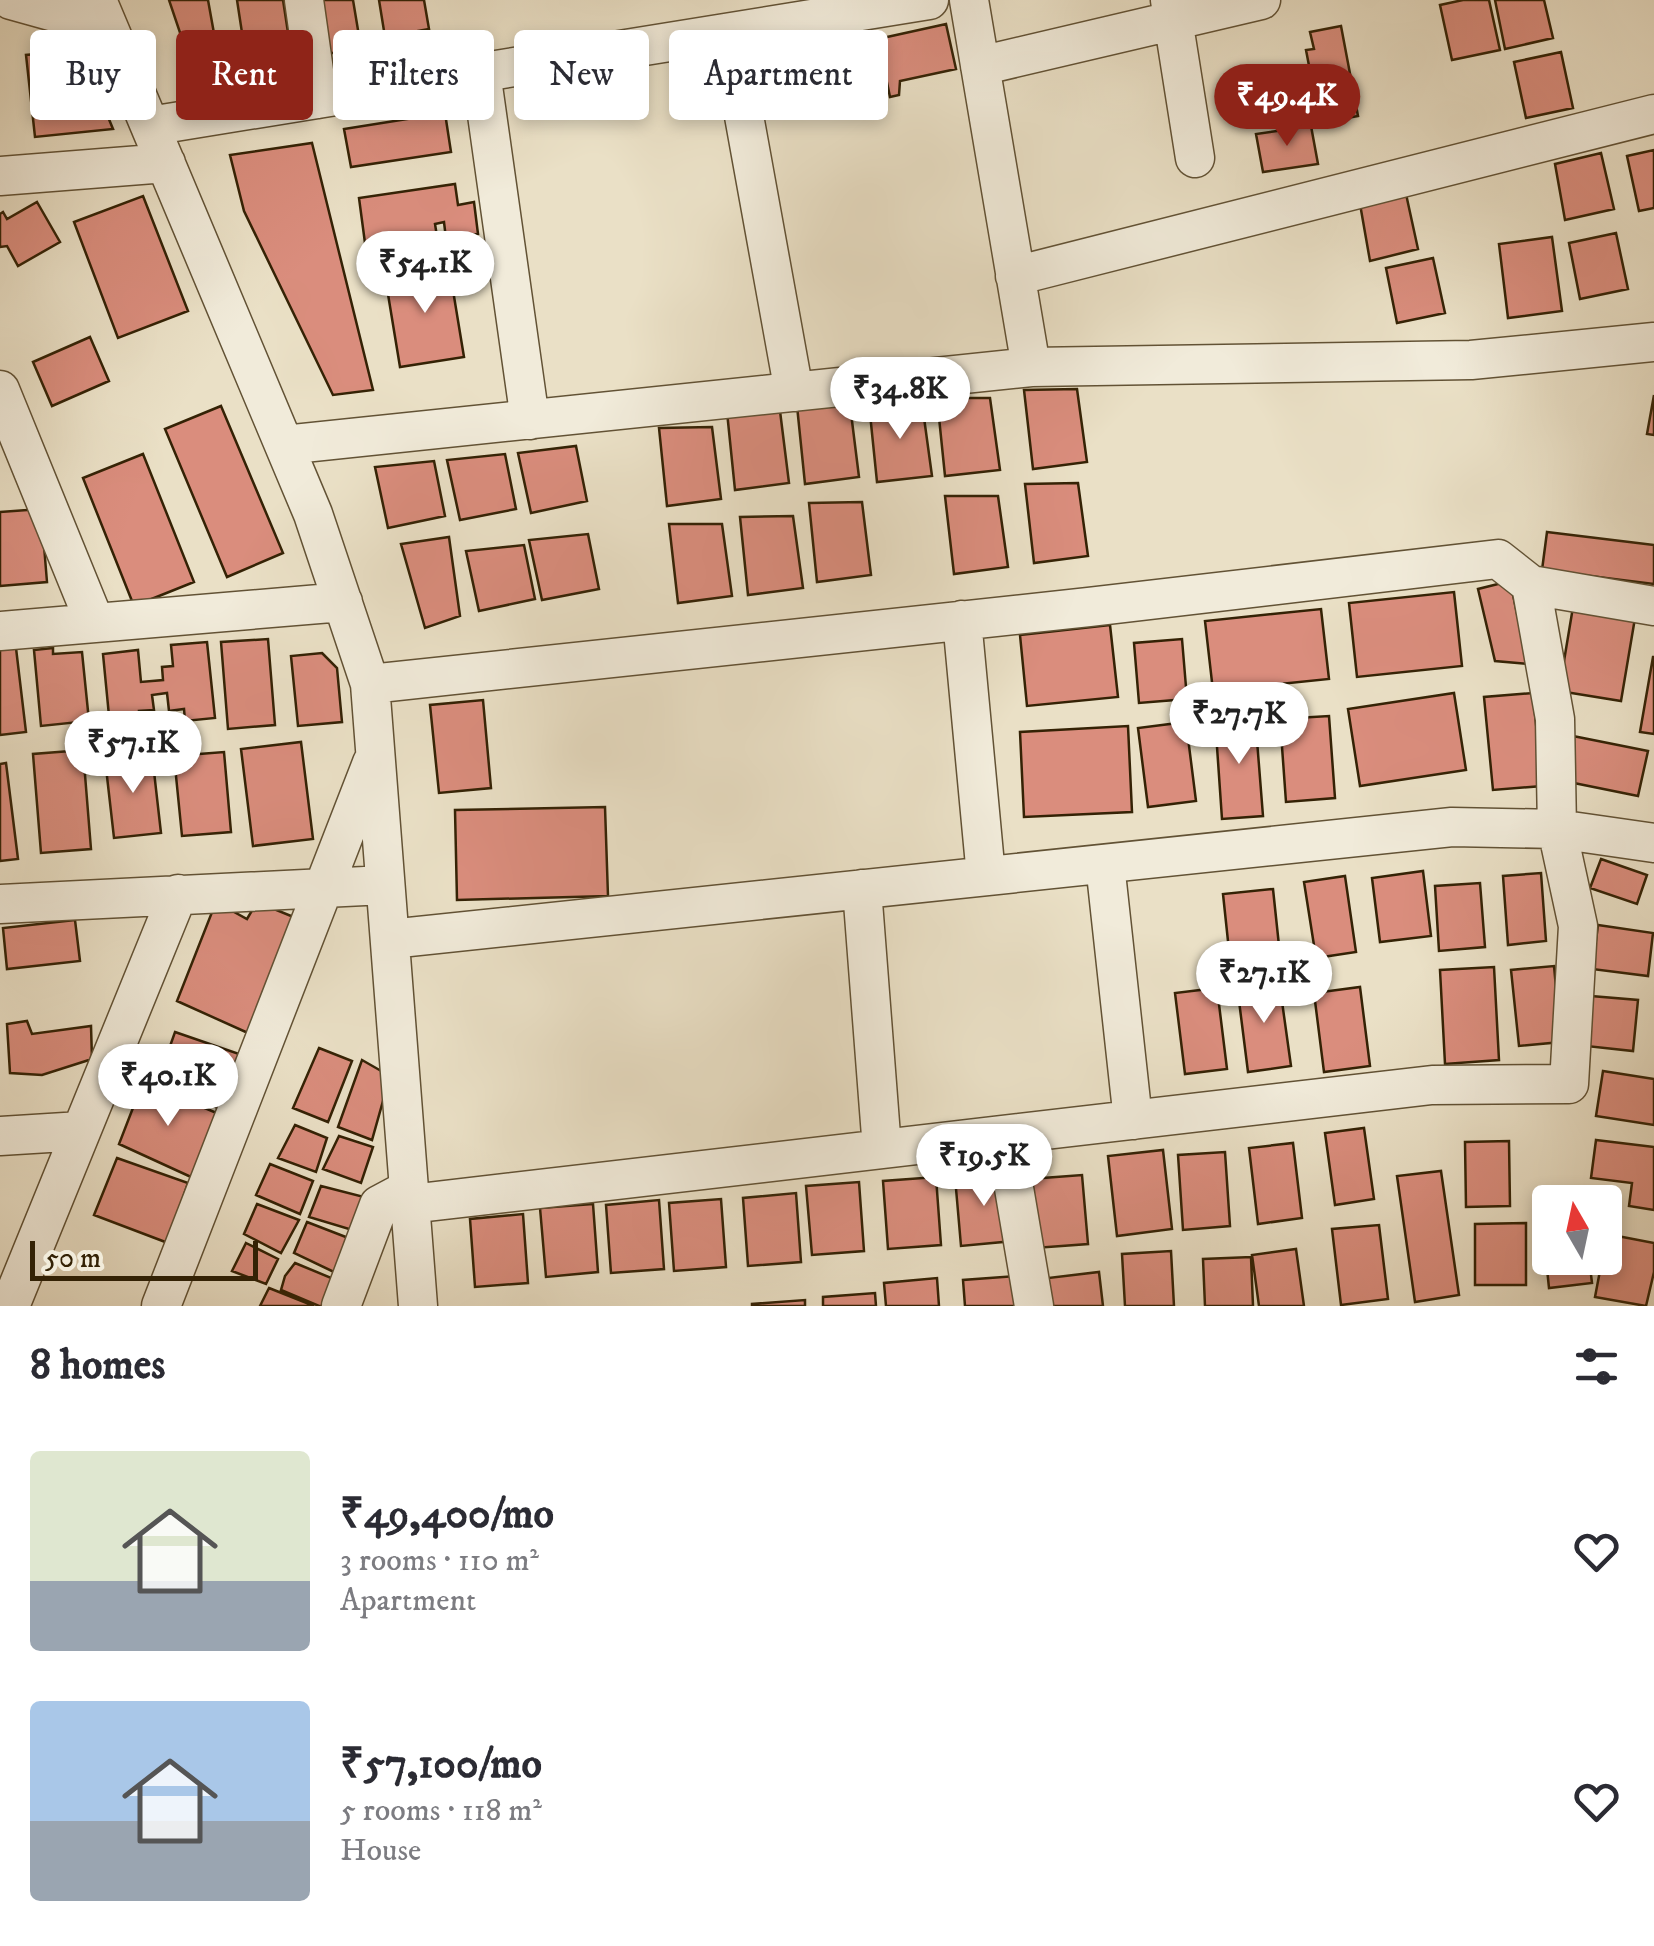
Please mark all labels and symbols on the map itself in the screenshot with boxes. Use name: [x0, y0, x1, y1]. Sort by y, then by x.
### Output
pin: ₹49.4K: [1206, 64, 1368, 149]
pin: ₹54.1K: [344, 231, 506, 316]
pin: ₹34.8K: [819, 357, 981, 442]
pin: ₹27.7K: [1158, 682, 1320, 767]
pin: ₹57.1K: [52, 711, 214, 796]
pin: ₹27.1K: [1183, 941, 1345, 1026]
pin: ₹40.1K: [87, 1044, 249, 1129]
pin: ₹19.5K: [903, 1124, 1065, 1209]
north arrow: [1532, 1185, 1622, 1275]
scale bar: [30, 1236, 258, 1280]

